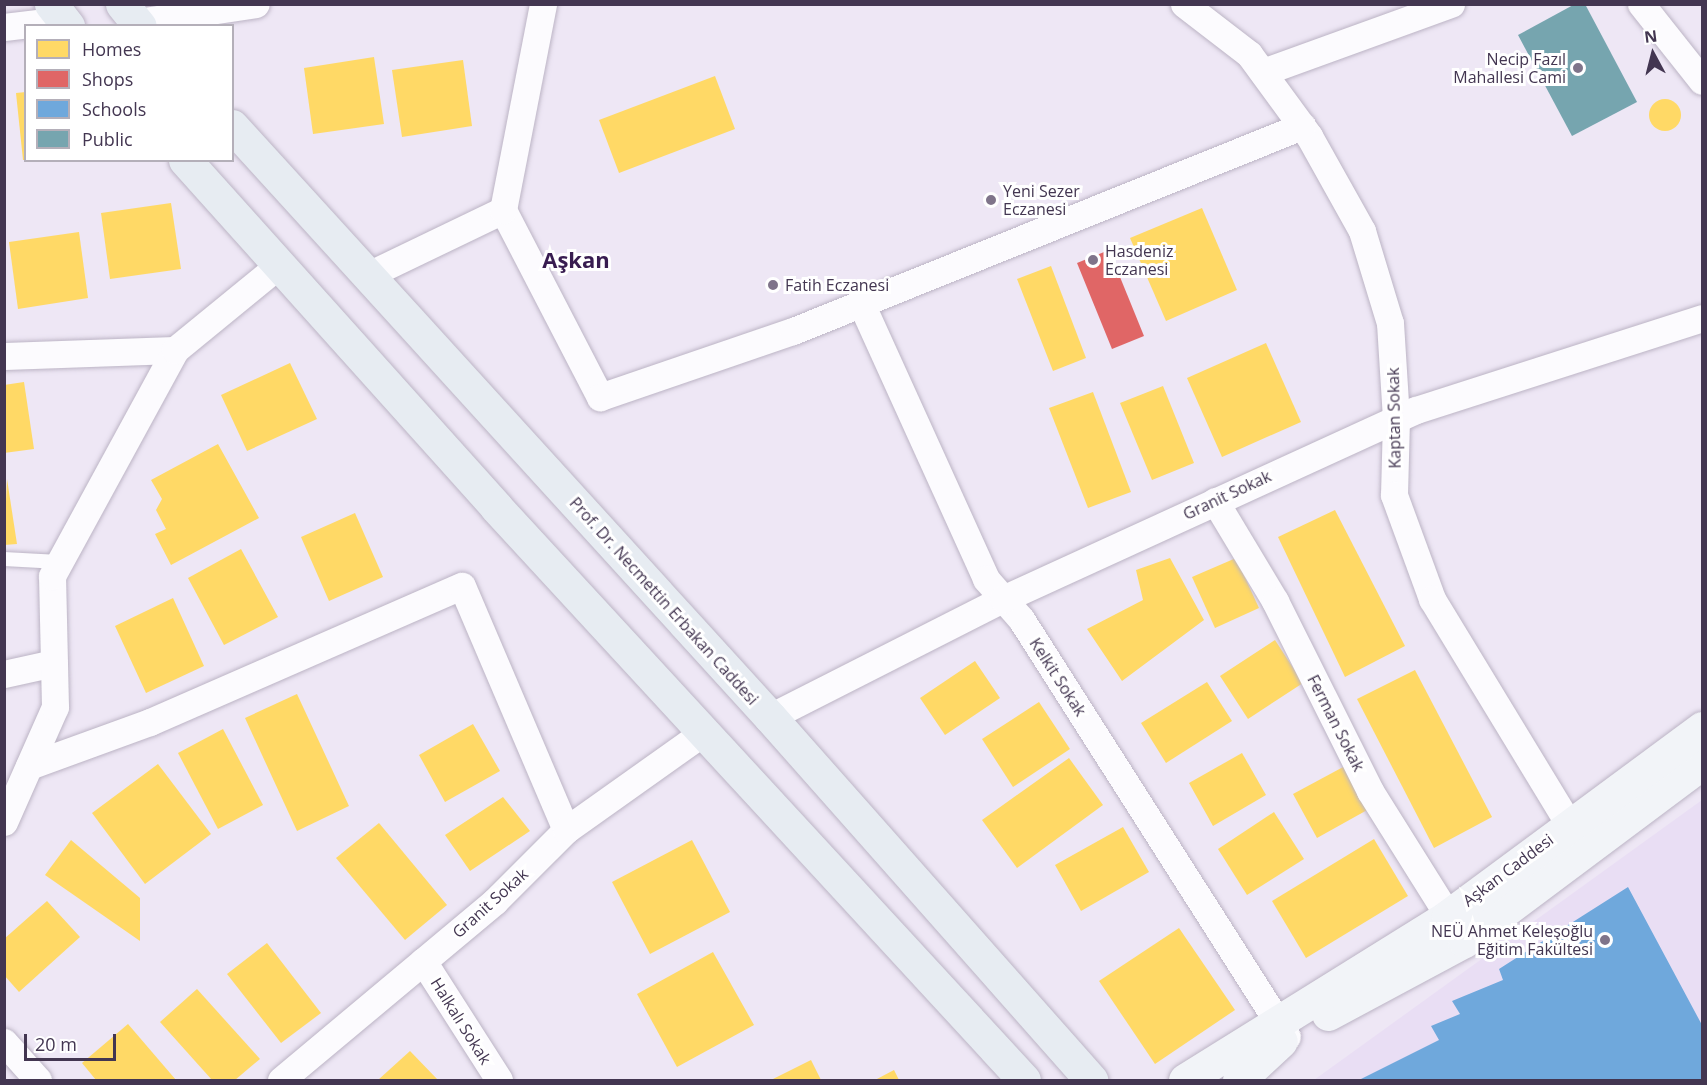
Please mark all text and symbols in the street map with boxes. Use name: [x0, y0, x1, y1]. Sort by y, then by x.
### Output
legend: [24, 24, 234, 162]
north arrow: [1623, 24, 1683, 84]
text: N: [1643, 24, 1659, 48]
text: Homes: [82, 37, 141, 61]
place label: Necip Fazıl Mahallesi Cami: [1453, 49, 1566, 87]
marker: Necip Fazıl Mahallesi Cami: [1571, 61, 1585, 75]
text: Shops: [82, 67, 133, 91]
text: Schools: [82, 97, 146, 121]
text: Public: [82, 127, 133, 151]
place label: Yeni Sezer Eczanesi: [1003, 181, 1080, 219]
marker: Yeni Sezer Eczanesi: [984, 193, 998, 207]
place label: Hasdeniz Eczanesi: [1105, 241, 1173, 279]
district label: Aşkan: [542, 247, 610, 273]
marker: Hasdeniz Eczanesi: [1086, 253, 1100, 267]
place label: Fatih Eczanesi: [785, 275, 889, 295]
marker: Fatih Eczanesi: [766, 278, 780, 292]
street label: Kaptan Sokak: [1384, 367, 1404, 469]
street label: Granit Sokak: [1180, 466, 1274, 524]
street label: Prof. Dr. Necmettin Erbakan Caddesi: [566, 493, 762, 709]
street label: Kelkit Sokak: [1026, 634, 1090, 720]
street label: Ferman Sokak: [1303, 672, 1369, 774]
street label: Aşkan Caddesi: [1459, 830, 1557, 910]
street label: Granit Sokak: [448, 864, 532, 942]
place label: NEÜ Ahmet Keleşoğlu Eğitim Fakültesi: [1431, 921, 1593, 959]
marker: NEÜ Ahmet Keleşoğlu Eğitim Fakültesi: [1598, 933, 1612, 947]
street label: Halkalı Sokak: [427, 974, 495, 1068]
scale bar: [27, 1022, 118, 1060]
text: 20 m: [35, 1032, 77, 1056]

